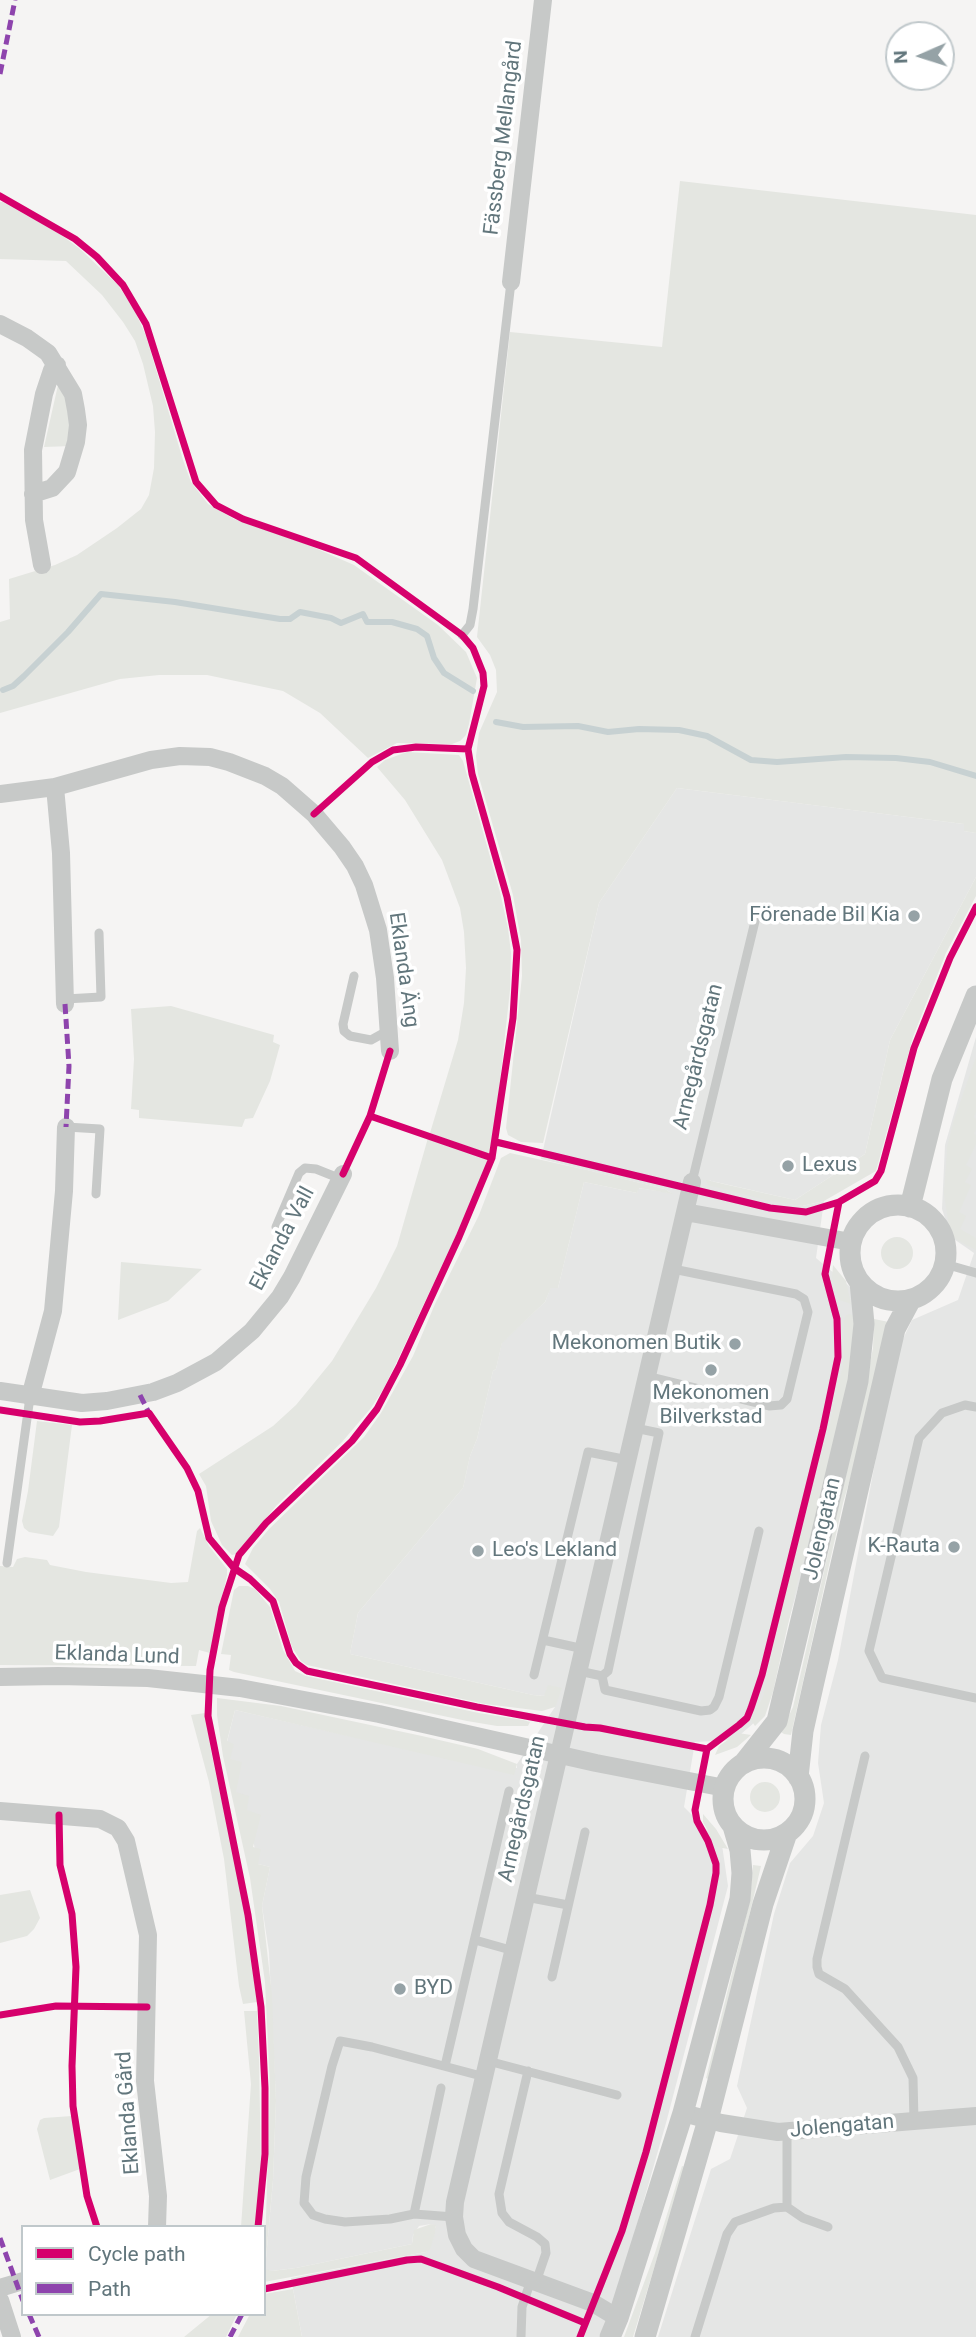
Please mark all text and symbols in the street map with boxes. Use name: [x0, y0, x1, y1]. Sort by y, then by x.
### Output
north arrow: [885, 21, 955, 91]
street label: Fässberg Mellangård: [480, 39, 528, 237]
text: N: [889, 50, 912, 64]
place label: Förenade Bil Kia: [749, 903, 900, 929]
marker: Förenade Bil Kia: [906, 908, 922, 924]
street label: Eklanda Äng: [382, 911, 424, 1029]
street label: Arnegårdsgatan: [669, 981, 729, 1133]
place label: Lexus: [802, 1153, 857, 1179]
marker: Lexus: [780, 1158, 796, 1174]
street label: Eklanda Vall: [245, 1183, 321, 1295]
place label: Mekonomen Butik: [552, 1331, 721, 1357]
marker: Mekonomen Butik: [727, 1336, 743, 1352]
marker: Mekonomen Bilverkstad: [703, 1362, 719, 1378]
place label: Mekonomen Bilverkstad: [653, 1381, 769, 1431]
street label: Jolengatan: [799, 1475, 847, 1583]
place label: K-Rauta: [867, 1534, 940, 1560]
place label: Leo's Lekland: [492, 1538, 617, 1564]
marker: K-Rauta: [946, 1539, 962, 1555]
marker: Leo's Lekland: [470, 1543, 486, 1559]
street label: Eklanda Lund: [54, 1641, 180, 1671]
street label: Arnegårdsgatan: [494, 1733, 552, 1885]
place label: BYD: [414, 1976, 453, 2002]
marker: BYD: [392, 1981, 408, 1997]
street label: Eklanda Gård: [112, 2050, 146, 2176]
street label: Jolengatan: [789, 2110, 895, 2144]
legend: [21, 2225, 266, 2316]
text: Cycle path: [88, 2242, 186, 2266]
text: Path: [88, 2277, 131, 2301]

